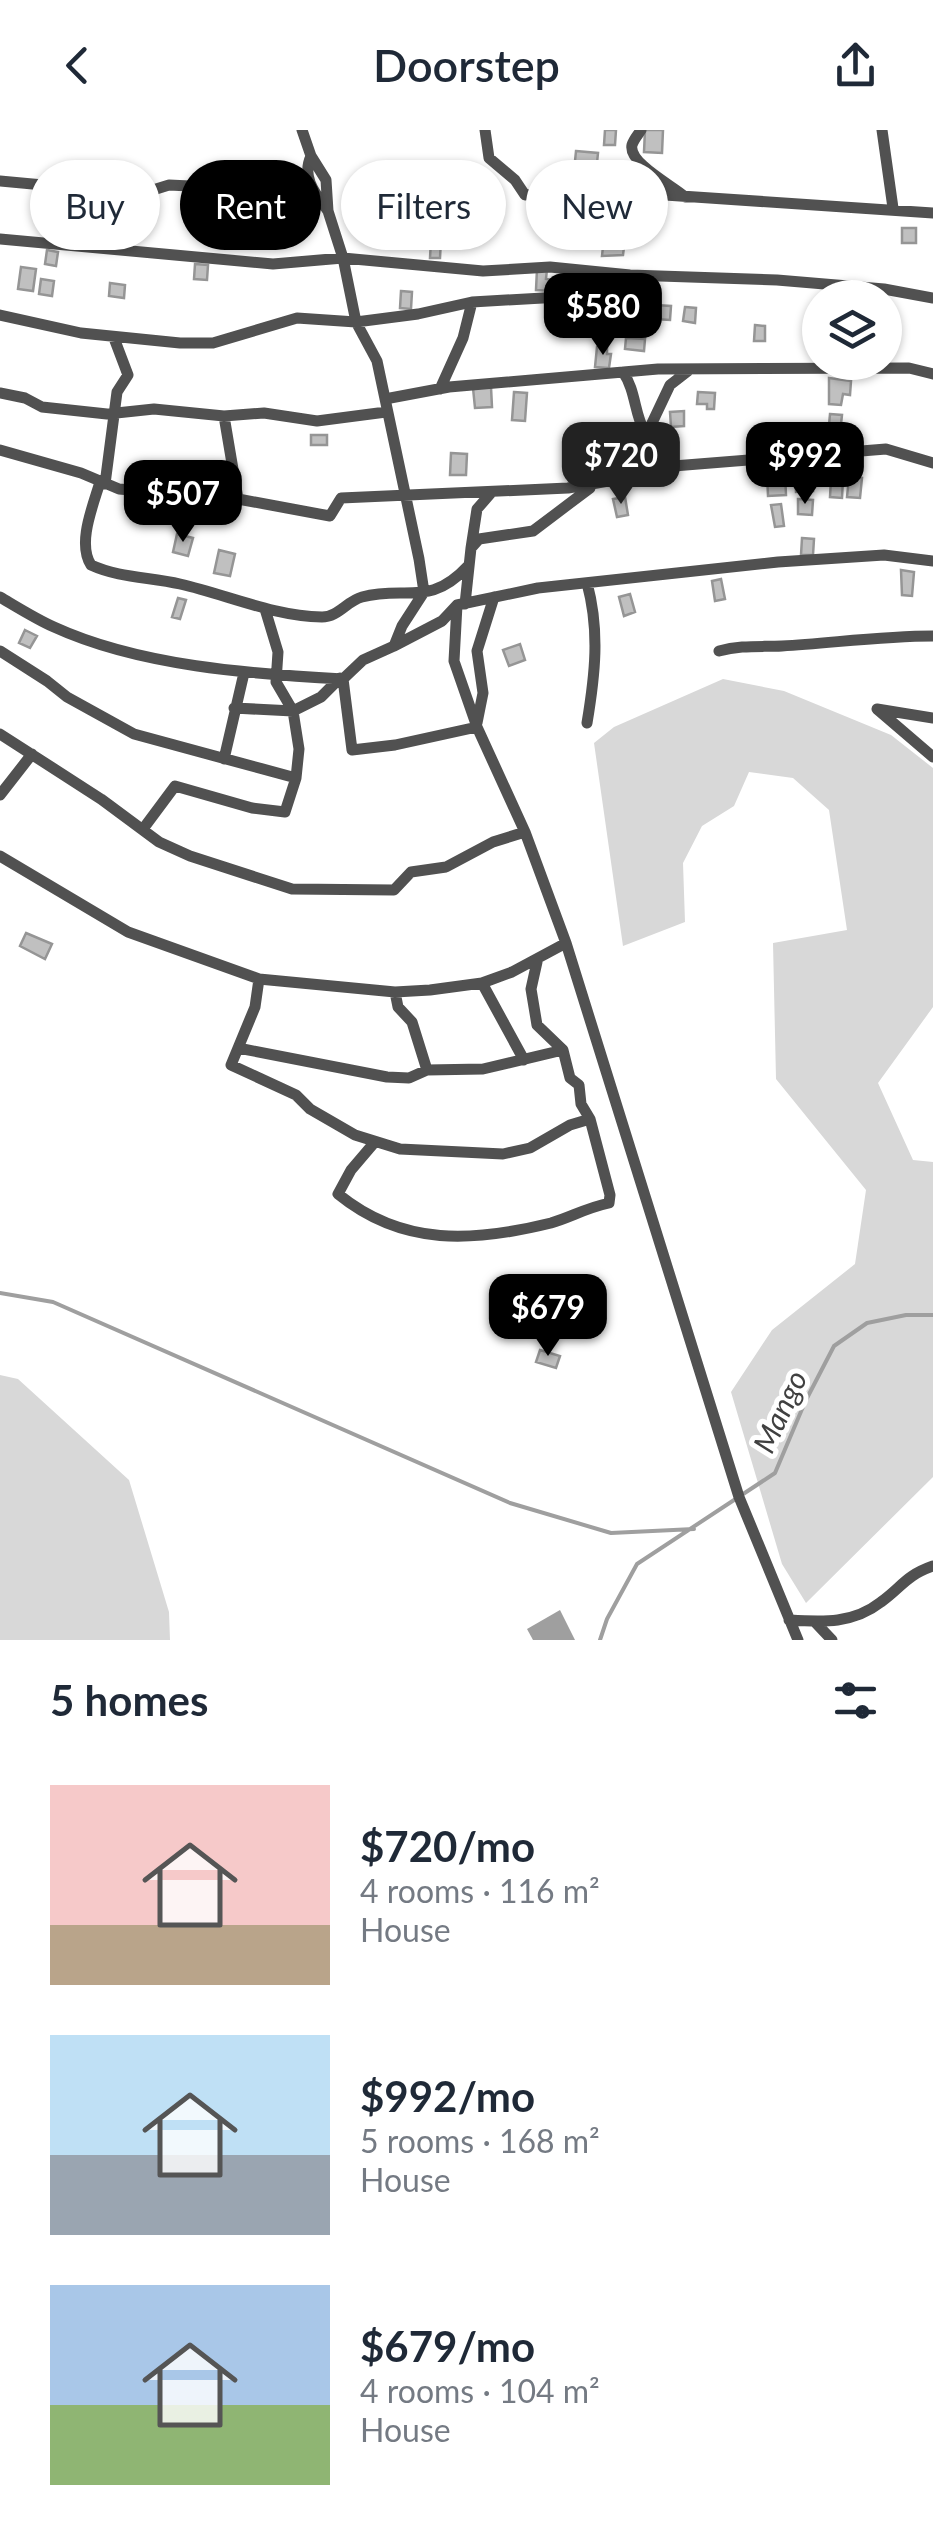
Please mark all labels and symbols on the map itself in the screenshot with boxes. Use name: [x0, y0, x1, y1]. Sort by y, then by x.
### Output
pin: $580: [544, 273, 662, 358]
pin: $720: [562, 422, 680, 507]
pin: $992: [746, 422, 864, 507]
pin: $507: [124, 460, 242, 545]
pin: $679: [489, 1274, 607, 1359]
water label: Mango: [744, 1364, 814, 1458]

